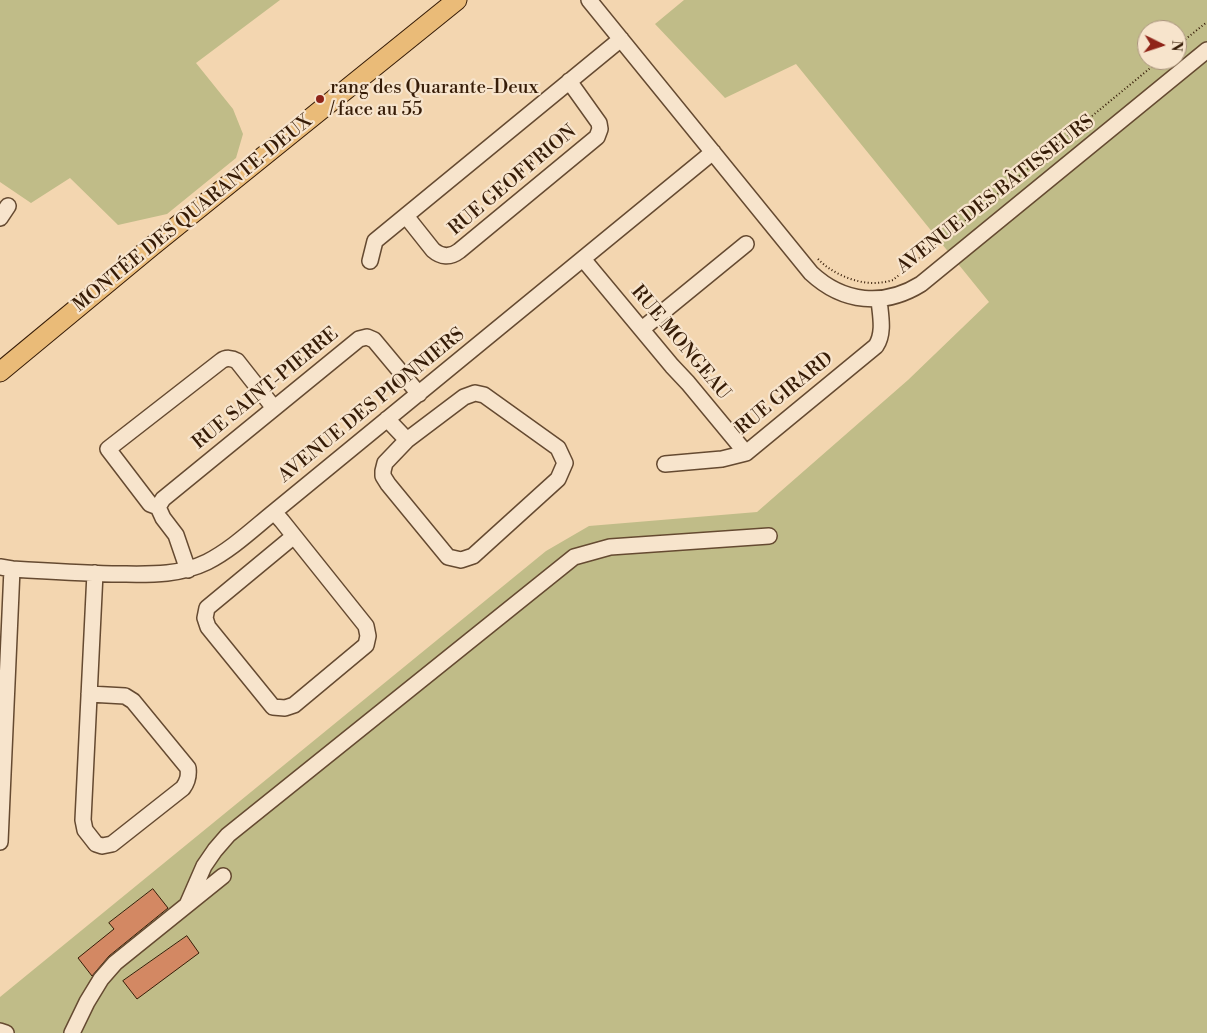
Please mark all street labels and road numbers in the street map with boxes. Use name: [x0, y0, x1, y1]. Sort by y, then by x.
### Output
street label: MONTÉE DES QUARANTE-DEUX: [69, 111, 317, 317]
street label: AVENUE DES BÂTISSEURS: [893, 111, 1099, 279]
street label: RUE GEOFFRION: [445, 121, 581, 241]
street label: RUE MONGEAU: [626, 281, 734, 405]
street label: RUE SAINT-PIERRE: [189, 323, 343, 455]
street label: AVENUE DES PIONNIERS: [274, 324, 470, 488]
street label: RUE GIRARD: [732, 348, 838, 440]

